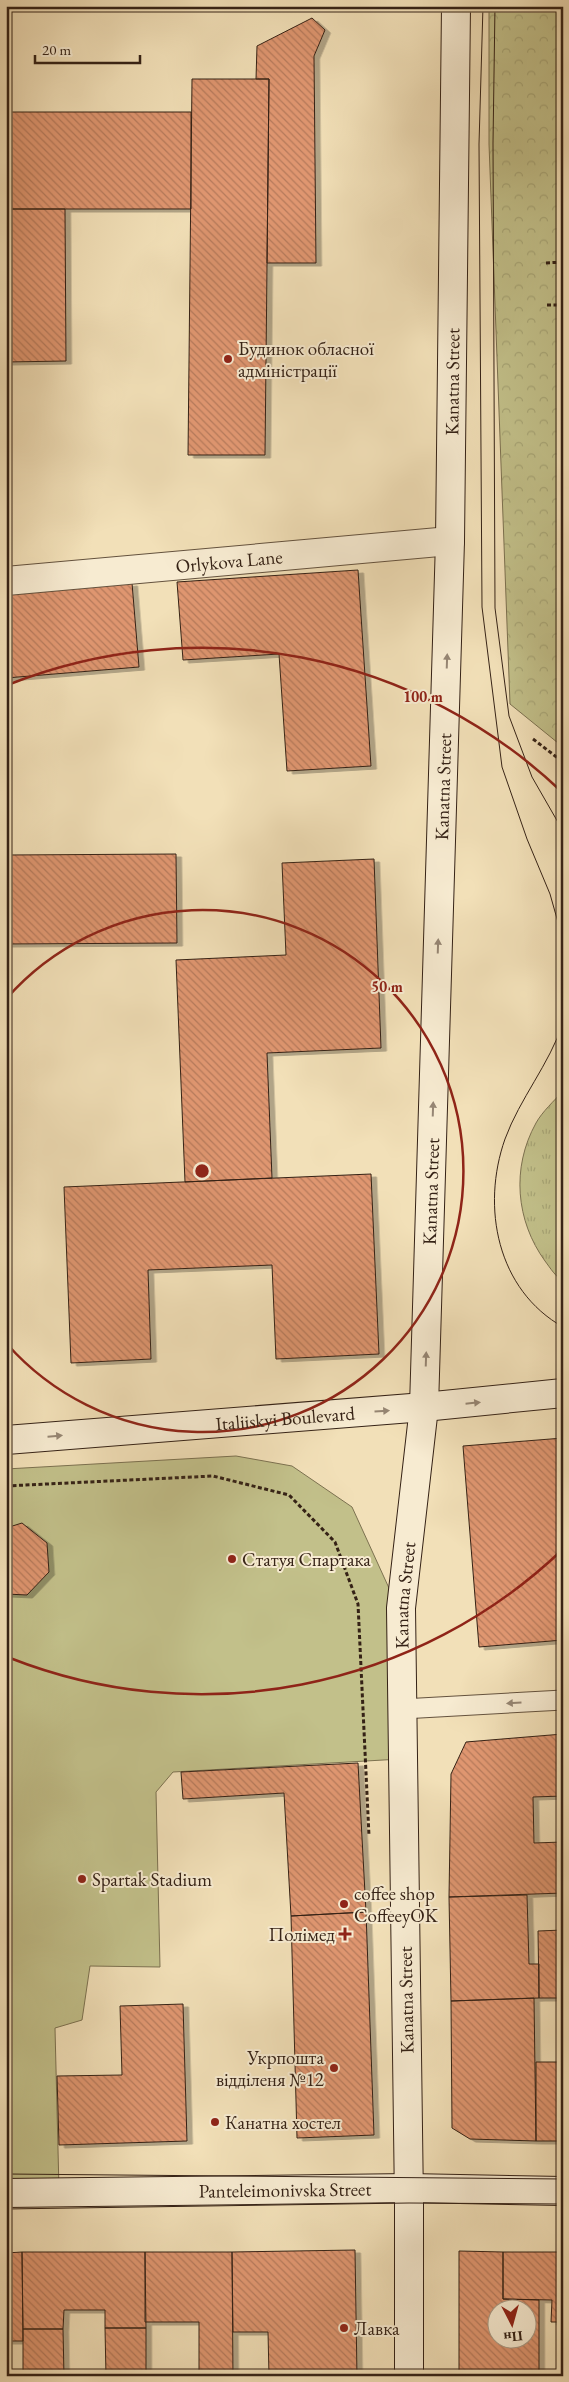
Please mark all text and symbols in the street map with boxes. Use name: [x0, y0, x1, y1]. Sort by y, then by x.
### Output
scale bar: [35, 32, 140, 64]
text: 20 m: [42, 40, 71, 59]
street label: Kanatna Street: [439, 328, 465, 436]
place label: Будинок обласної адміністрації: [238, 336, 374, 383]
marker: Будинок обласної адміністрації: [222, 353, 234, 365]
street label: Orlykova Lane: [174, 544, 284, 578]
one-way arrow: [443, 653, 451, 669]
text: 100 m: [403, 687, 443, 706]
street label: Kanatna Street: [429, 733, 457, 841]
one-way arrow: [434, 938, 442, 954]
text: 50 m: [371, 977, 403, 996]
one-way arrow: [429, 1101, 437, 1117]
street label: Kanatna Street: [416, 1137, 445, 1246]
centre of rings: [193, 1162, 211, 1180]
one-way arrow: [422, 1350, 430, 1366]
one-way arrow: [465, 1398, 481, 1406]
street label: Italiiskyi Boulevard: [214, 1400, 356, 1436]
one-way arrow: [374, 1406, 390, 1414]
one-way arrow: [47, 1431, 63, 1439]
street label: Kanatna Street: [388, 1540, 421, 1649]
place label: Статуя Спартака: [242, 1547, 371, 1572]
marker: Статуя Спартака: [226, 1553, 238, 1565]
one-way arrow: [506, 1699, 522, 1707]
place label: Spartak Stadium: [92, 1867, 212, 1892]
marker: Spartak Stadium: [76, 1873, 88, 1885]
place label: coffee shop CoffeeyOK: [354, 1881, 439, 1928]
marker: coffee shop CoffeeyOK: [338, 1898, 350, 1910]
place label: Полімед: [269, 1922, 335, 1947]
marker: Полімед: [339, 1928, 351, 1940]
street label: Kanatna Street: [393, 1946, 419, 2054]
place label: Укрпошта відділеня №12: [216, 2045, 324, 2092]
marker: Укрпошта відділеня №12: [328, 2062, 340, 2074]
place label: Канатна хостел: [225, 2110, 341, 2135]
marker: Канатна хостел: [209, 2116, 221, 2128]
street label: Panteleimonivska Street: [198, 2176, 372, 2203]
north arrow: [486, 2300, 536, 2350]
place label: Лавка: [354, 2316, 400, 2341]
marker: Лавка: [338, 2322, 350, 2334]
text: Пн: [503, 2327, 524, 2347]

